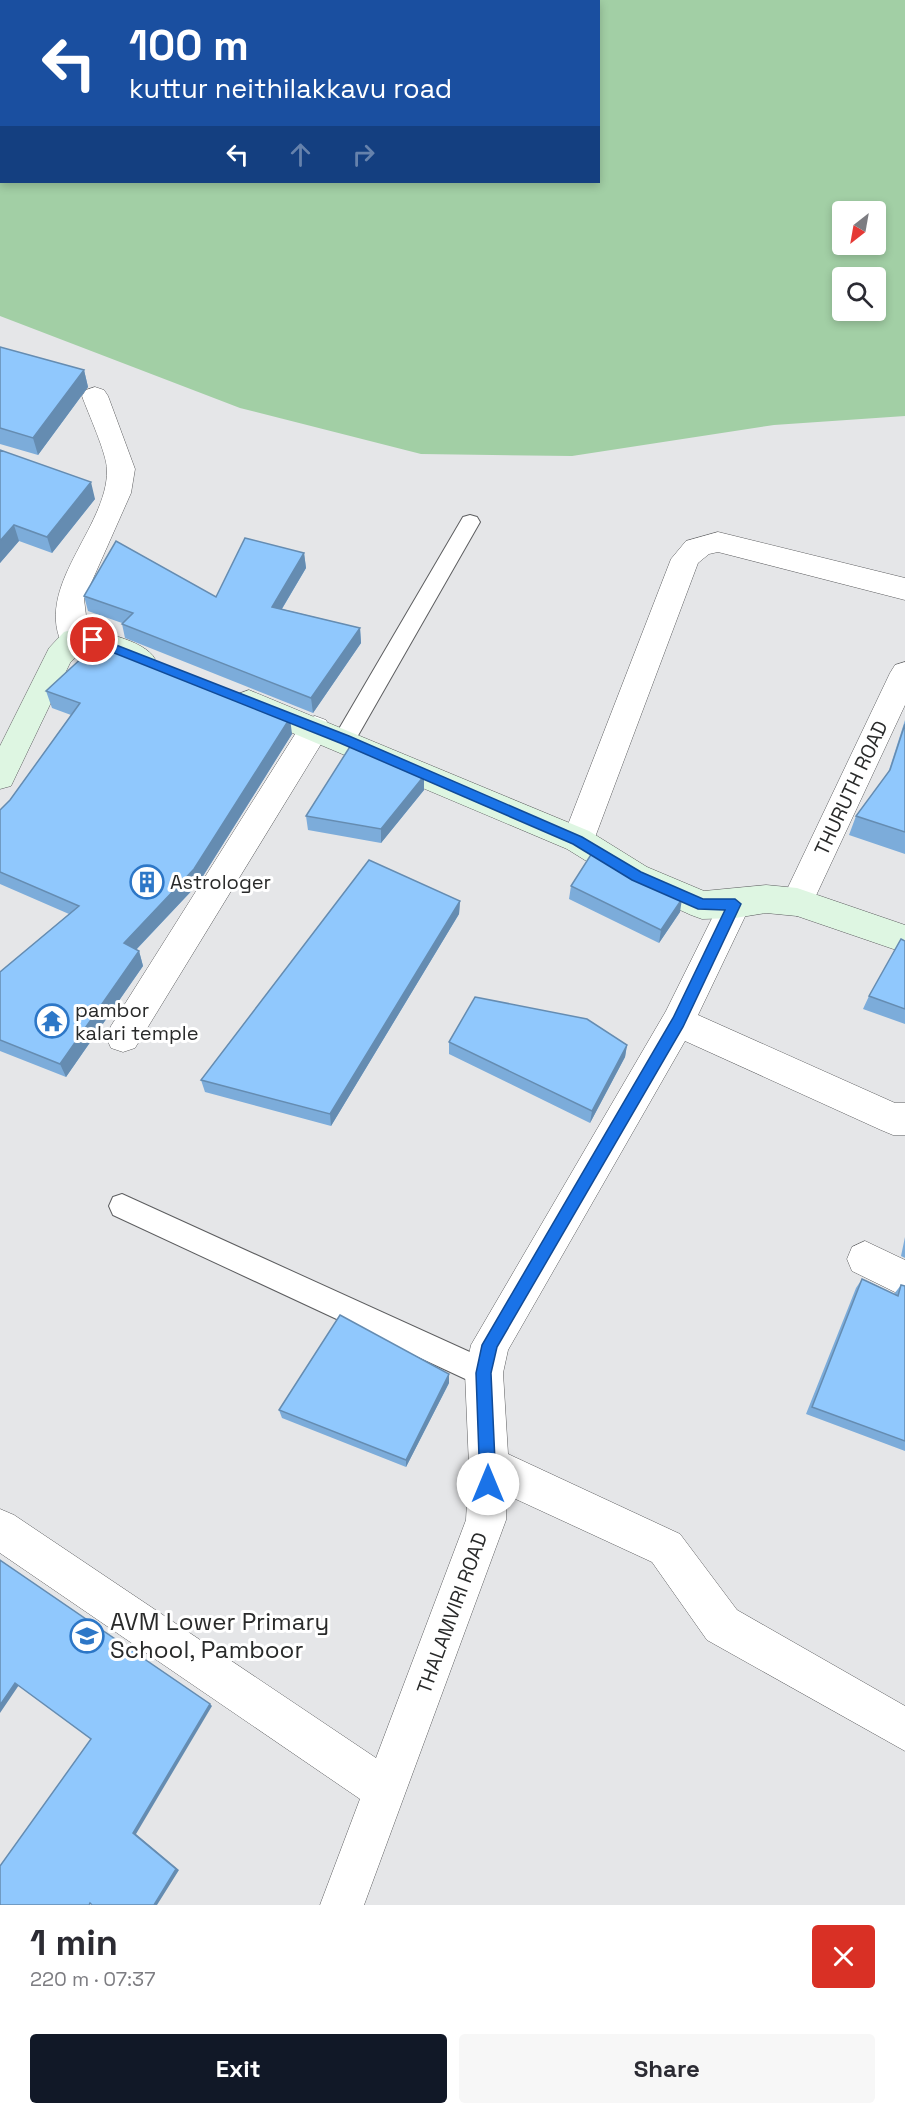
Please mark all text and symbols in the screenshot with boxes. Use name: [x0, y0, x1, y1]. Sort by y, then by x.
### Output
text: 100 m: [129, 19, 249, 72]
icon: left: [30, 24, 108, 102]
text: kuttur neithilakkavu road: [129, 71, 452, 106]
icon: left: [221, 138, 254, 171]
icon: ahead: [284, 138, 317, 171]
icon: right: [347, 138, 380, 171]
north arrow: [832, 201, 886, 255]
map controls: [832, 201, 886, 321]
button: search: [832, 267, 886, 321]
pin: [67, 614, 118, 665]
icon: arrive: [76, 623, 109, 656]
street label: THURUTH ROAD: [808, 716, 894, 860]
building icon: Astrologer: [129, 864, 165, 900]
place label: Astrologer: [170, 869, 271, 895]
place label: pambor kalari temple: [75, 997, 199, 1046]
temple icon: pambor kalari temple: [34, 1003, 70, 1039]
position arrow: [456, 1452, 520, 1516]
street label: THALAMVIRI ROAD: [411, 1529, 493, 1697]
place label: AVM Lower Primary School, Pamboor: [110, 1606, 329, 1665]
school or university icon: AVM Lower Primary School, Pamboor: [69, 1618, 105, 1654]
text: 1 min: [30, 1920, 118, 1966]
button: close: [812, 1925, 875, 1988]
text: 220 m · 07:37: [30, 1966, 155, 1992]
button: Exit: [30, 2034, 447, 2103]
button: Share: [459, 2034, 875, 2103]

